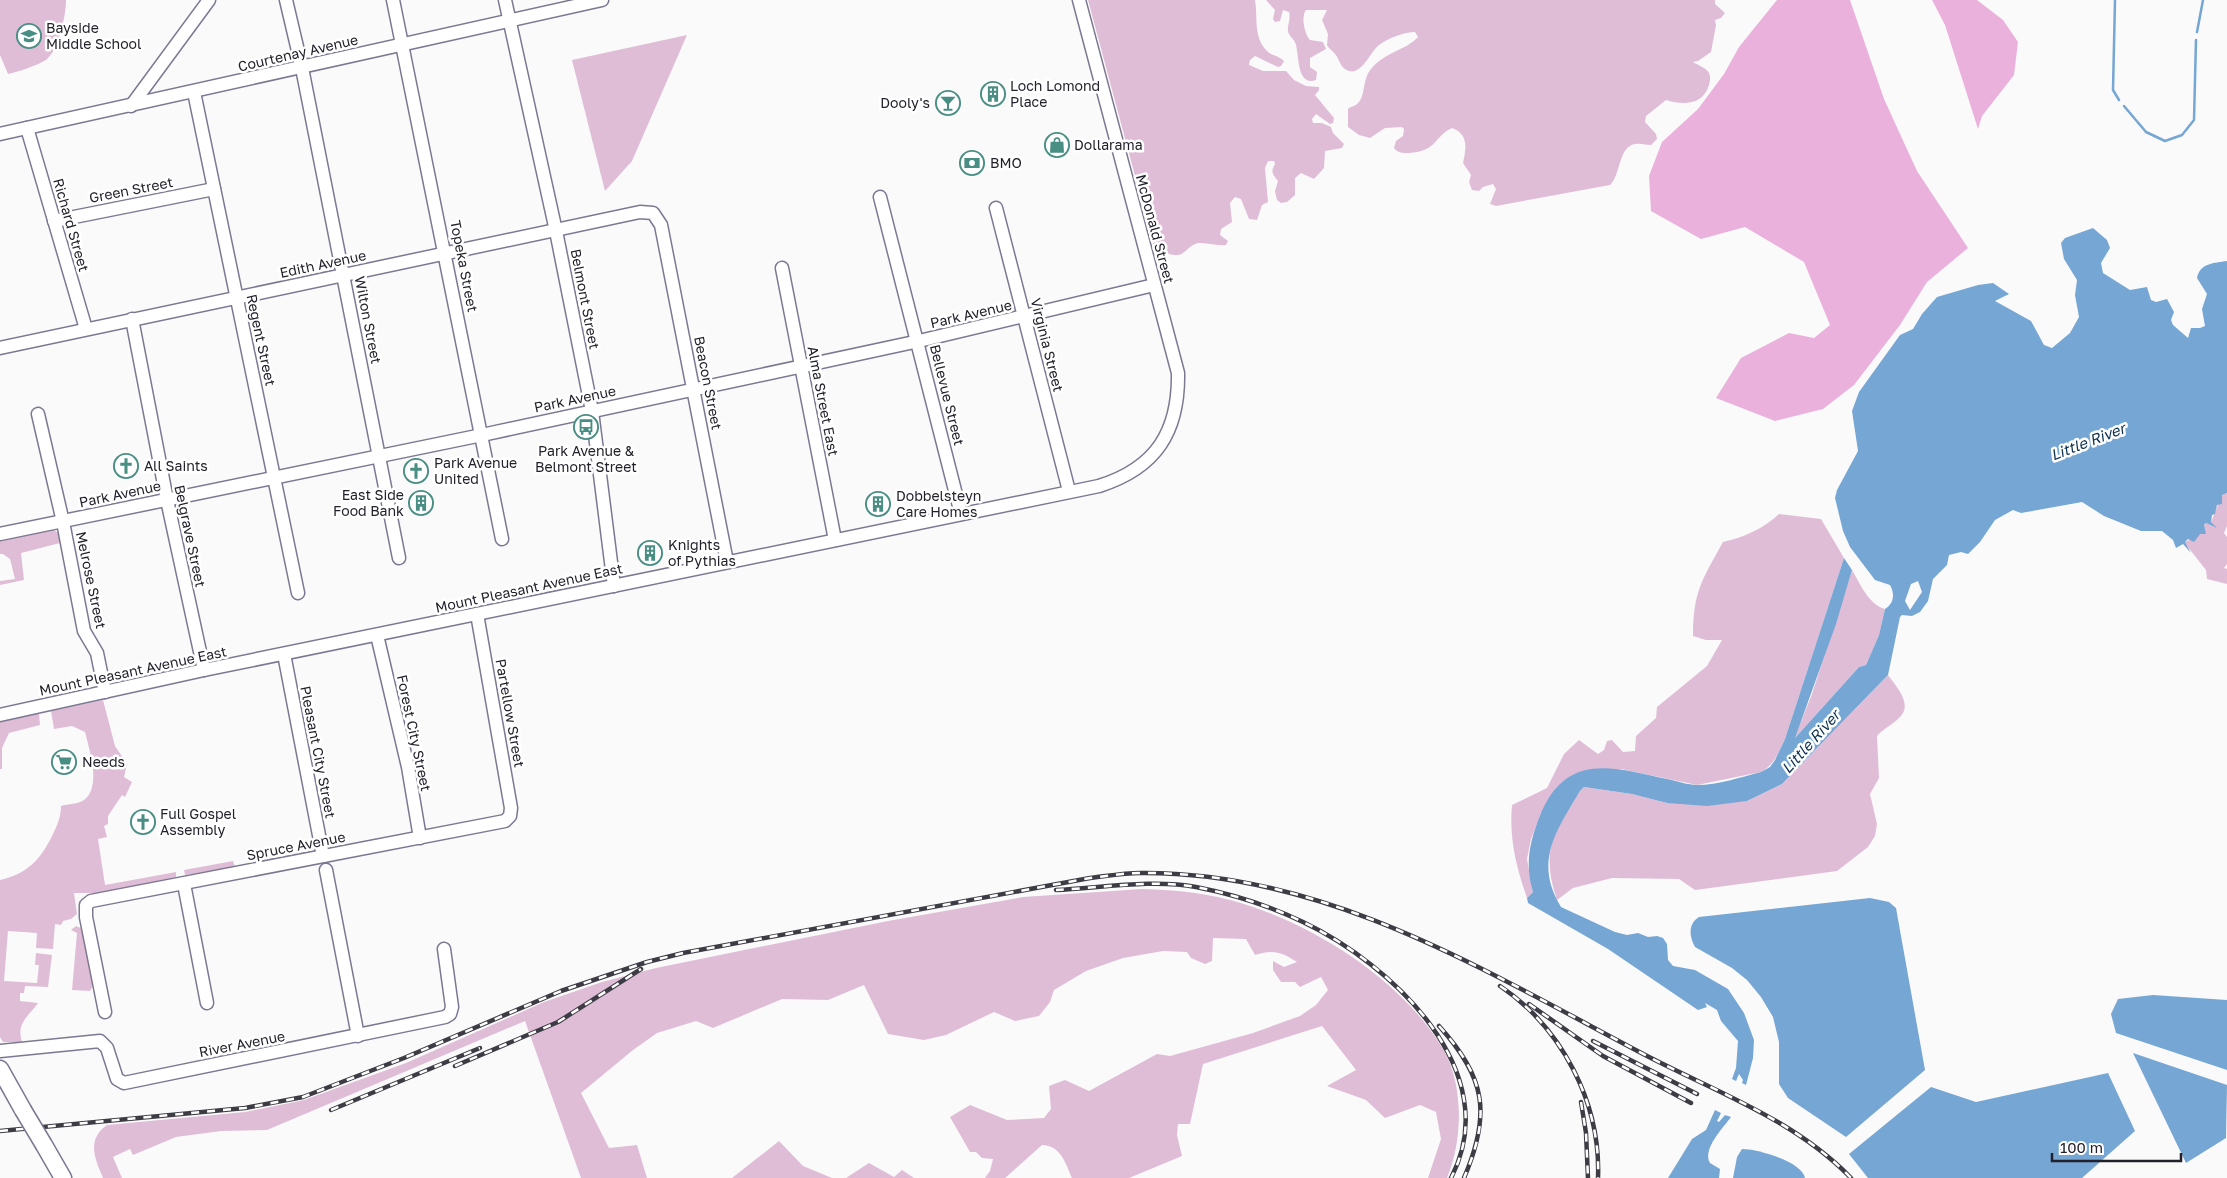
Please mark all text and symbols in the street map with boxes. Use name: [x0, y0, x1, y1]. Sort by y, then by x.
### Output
place label: Bayside Middle School: [46, 19, 141, 52]
school or university icon: Bayside Middle School: [16, 23, 42, 49]
street label: Courtenay Avenue: [236, 30, 360, 75]
place label: Loch Lomond Place: [1010, 77, 1100, 110]
building icon: Loch Lomond Place: [980, 81, 1006, 107]
bar icon: Dooly's: [935, 90, 961, 116]
place label: Dooly's: [880, 94, 930, 111]
shop icon: Dollarama: [1044, 132, 1070, 158]
place label: Dollarama: [1074, 136, 1143, 153]
bank icon: BMO: [959, 150, 985, 176]
place label: BMO: [990, 154, 1022, 171]
street label: McDonald Street: [1133, 172, 1178, 285]
street label: Green Street: [88, 173, 174, 206]
street label: Richard Street: [50, 176, 93, 273]
street label: Topeka Street: [447, 219, 482, 313]
street label: Edith Avenue: [278, 246, 368, 281]
street label: Belmont Street: [567, 247, 604, 350]
street label: Wilton Street: [352, 275, 385, 365]
street label: Regent Street: [243, 293, 279, 387]
street label: Park Avenue: [928, 296, 1013, 331]
street label: Virginia Street: [1028, 296, 1067, 394]
street label: Beacon Street: [691, 335, 726, 431]
street label: Bellevue Street: [927, 343, 968, 447]
street label: Alma Street East: [804, 344, 842, 457]
street label: Park Avenue: [532, 382, 617, 415]
bus stop icon: Park Avenue & Belmont Street: [573, 414, 599, 440]
water label: Little River: [2048, 418, 2129, 464]
place label: Park Avenue & Belmont Street: [535, 442, 637, 475]
church icon: All Saints: [113, 453, 139, 479]
place label: Park Avenue United: [434, 454, 517, 487]
place label: All Saints: [144, 457, 208, 474]
church icon: Park Avenue United: [403, 458, 429, 484]
street label: Park Avenue: [77, 477, 162, 510]
street label: Belgrave Street: [171, 483, 210, 589]
place label: East Side Food Bank: [333, 486, 404, 519]
place label: Dobbelsteyn Care Homes: [896, 487, 981, 520]
building icon: East Side Food Bank: [408, 490, 434, 516]
building icon: Dobbelsteyn Care Homes: [865, 491, 891, 517]
street label: Melrose Street: [73, 530, 110, 630]
place label: Knights of Pythias: [668, 536, 736, 569]
building icon: Knights of Pythias: [637, 540, 663, 566]
street label: Mount Pleasant Avenue East: [434, 559, 624, 616]
street label: Mount Pleasant Avenue East: [38, 642, 228, 699]
street label: Partellow Street: [493, 657, 528, 768]
street label: Forest City Street: [394, 673, 435, 793]
street label: Pleasant City Street: [297, 684, 340, 819]
water label: Little River: [1777, 705, 1845, 776]
supermarket icon: Needs: [51, 749, 77, 775]
place label: Needs: [82, 753, 125, 770]
place label: Full Gospel Assembly: [160, 805, 236, 838]
church icon: Full Gospel Assembly: [130, 809, 156, 835]
street label: Spruce Avenue: [245, 828, 347, 863]
street label: River Avenue: [197, 1027, 286, 1060]
scale bar: [2052, 1130, 2181, 1162]
text: 100 m: [2060, 1138, 2103, 1156]

